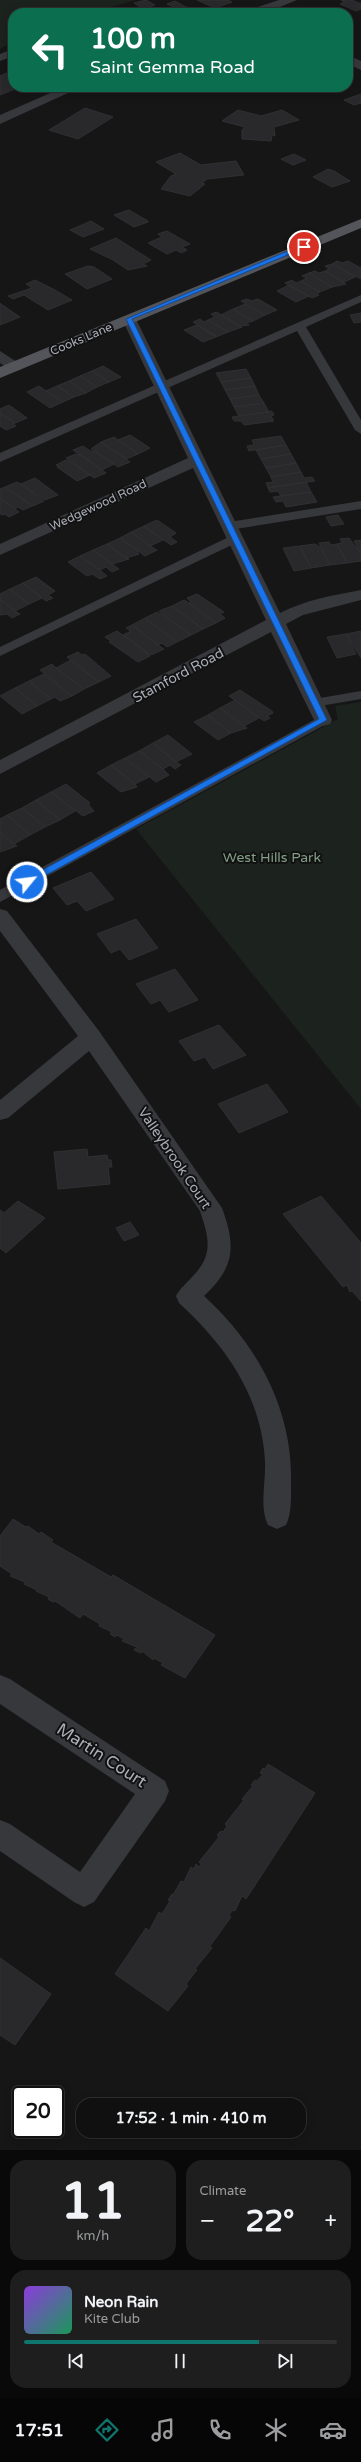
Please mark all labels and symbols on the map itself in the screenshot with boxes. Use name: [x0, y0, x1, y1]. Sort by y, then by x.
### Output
pin: [287, 230, 321, 264]
street label: Cooks Lane: [48, 320, 114, 358]
street label: Wedgewood Road: [47, 476, 149, 534]
street label: Stamford Road: [130, 644, 227, 707]
park label: West Hills Park: [223, 849, 321, 866]
position arrow: [6, 861, 48, 903]
street label: Valleybrook Court: [134, 1104, 215, 1213]
street label: Martin Court: [53, 1719, 151, 1793]
speed limit sign: 20: [12, 2086, 64, 2138]

